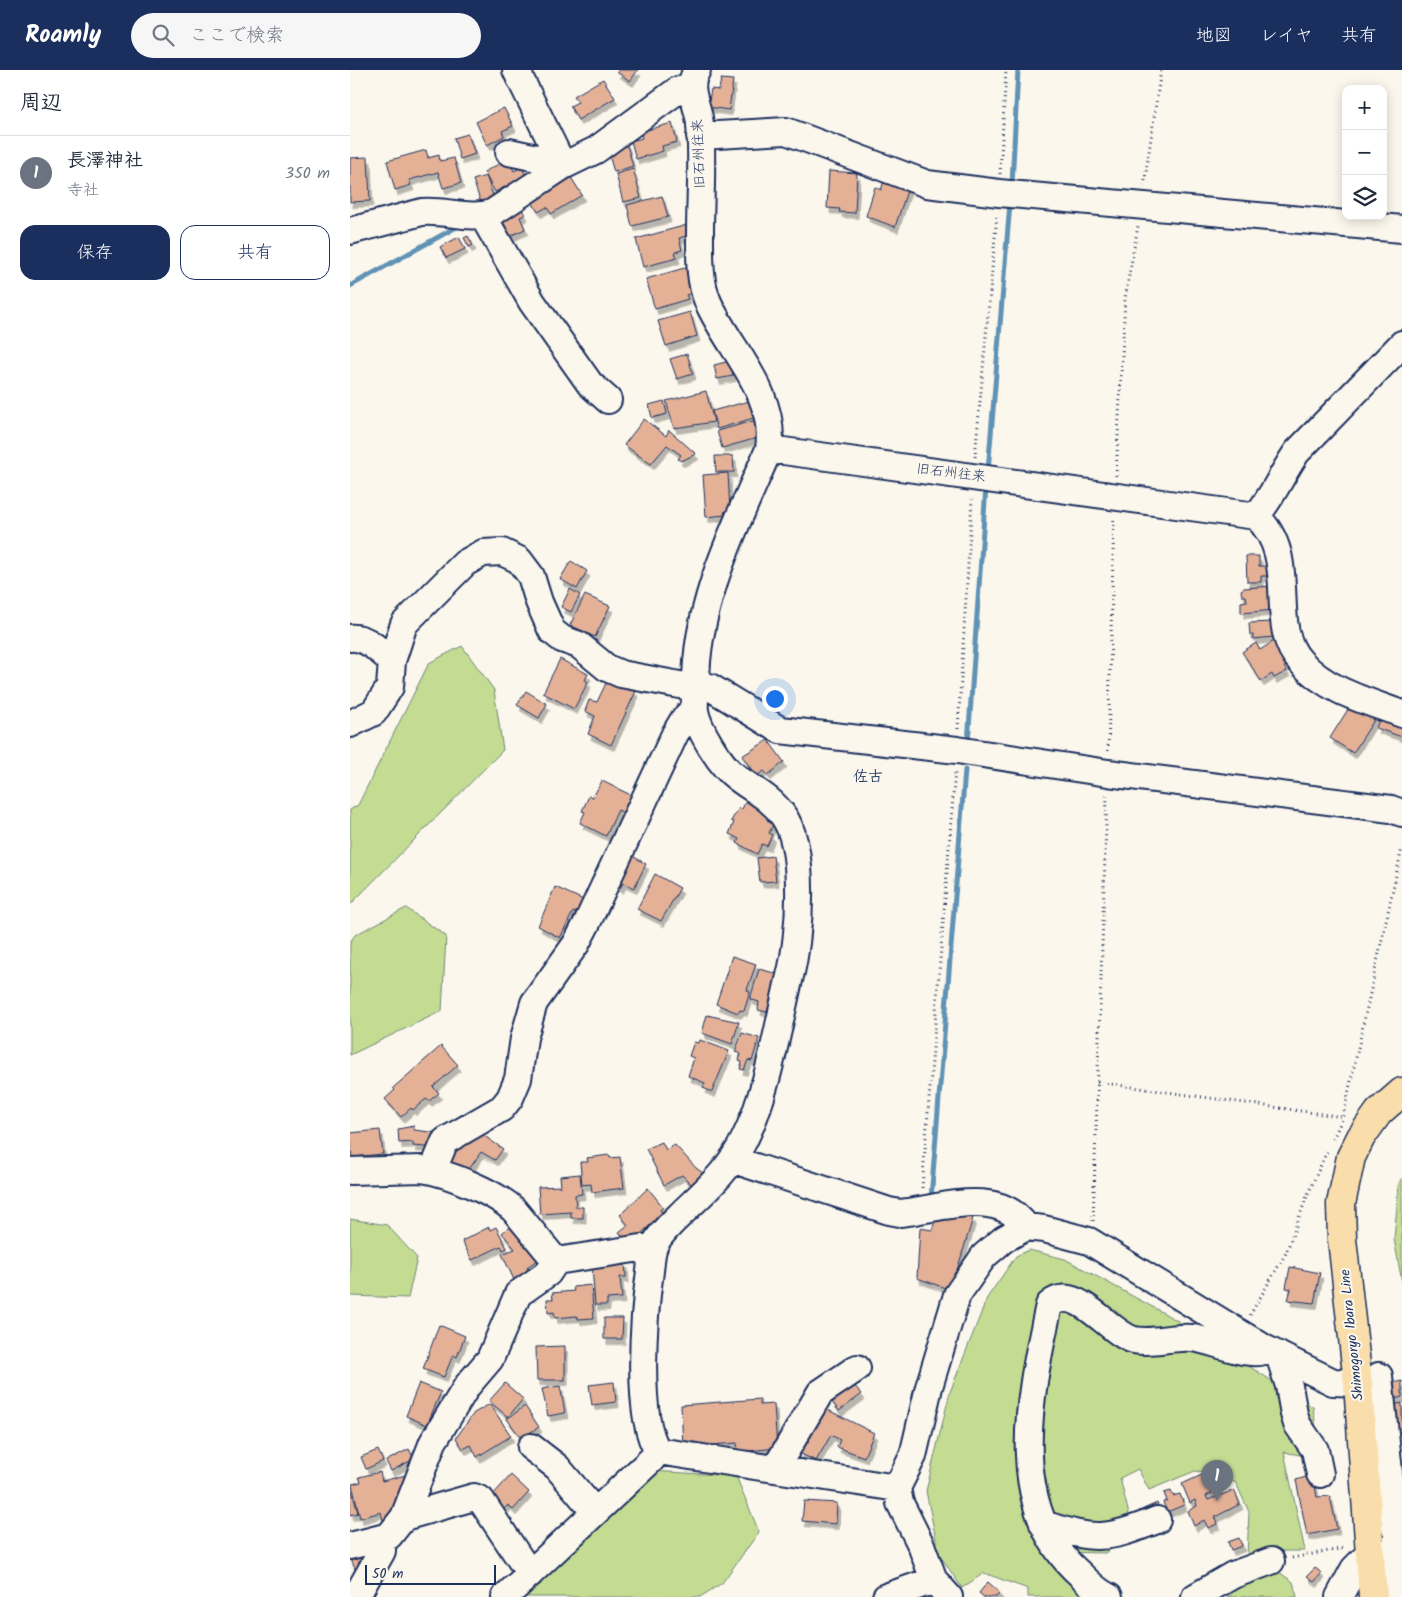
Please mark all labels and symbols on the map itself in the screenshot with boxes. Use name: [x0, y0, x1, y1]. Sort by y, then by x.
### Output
street label: 旧石州往来: [687, 119, 711, 189]
street label: 旧石州往来: [915, 458, 987, 488]
your location: [762, 686, 788, 712]
district label: 佐古: [853, 765, 883, 789]
street label: Shimogoryo Ibara Line: [1334, 1268, 1370, 1402]
pin: 1: [1201, 1460, 1233, 1501]
scale bar: [365, 1562, 496, 1585]

